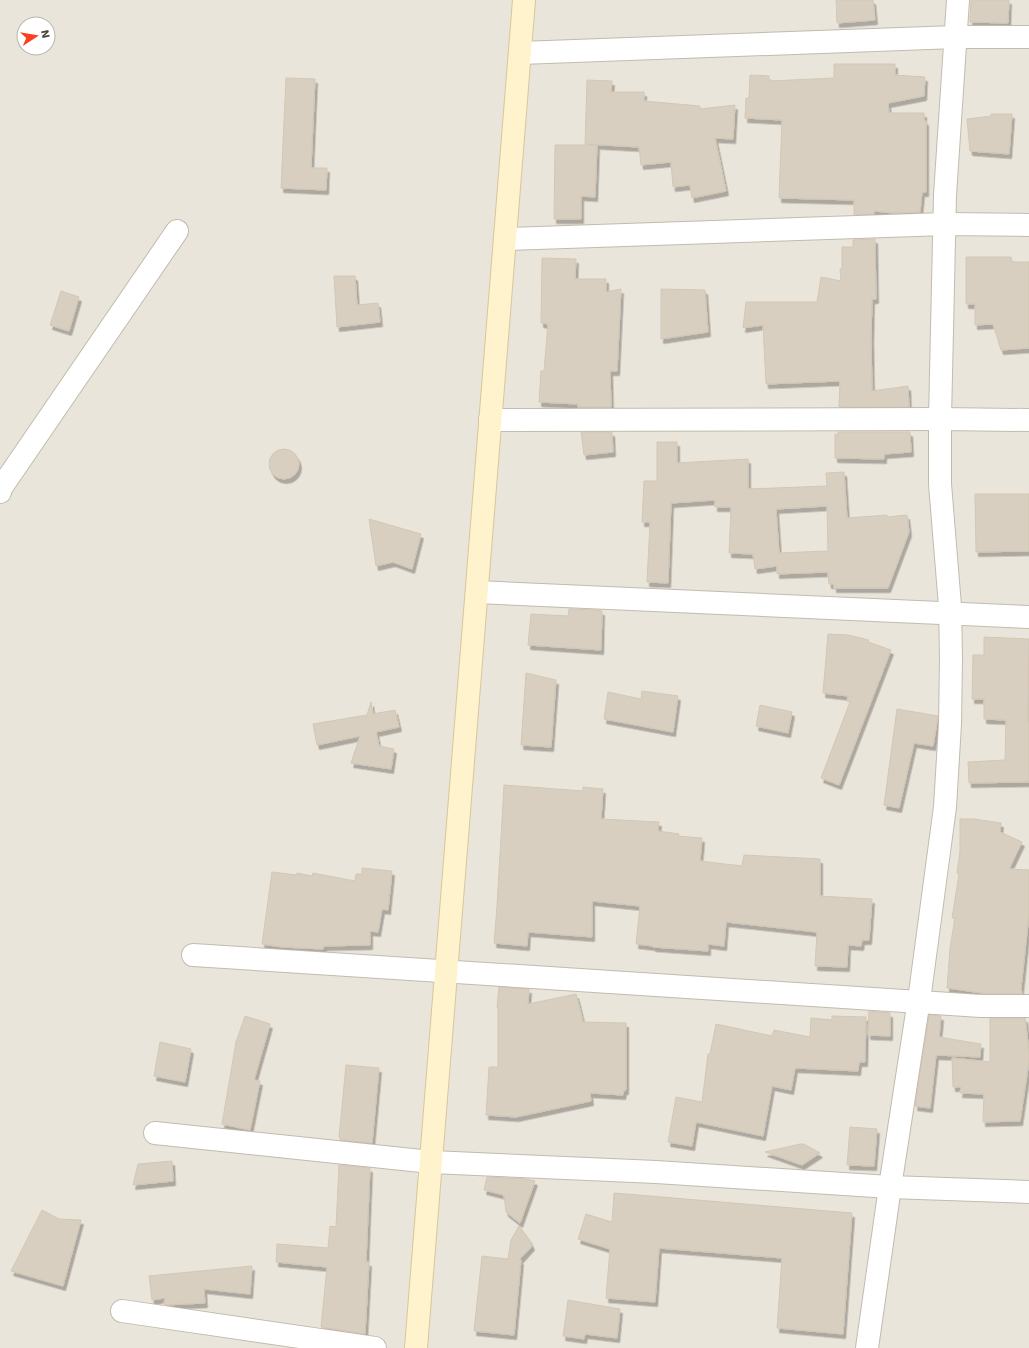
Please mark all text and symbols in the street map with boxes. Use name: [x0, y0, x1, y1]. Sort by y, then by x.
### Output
north arrow: [16, 16, 56, 56]
text: N: [38, 29, 52, 39]

